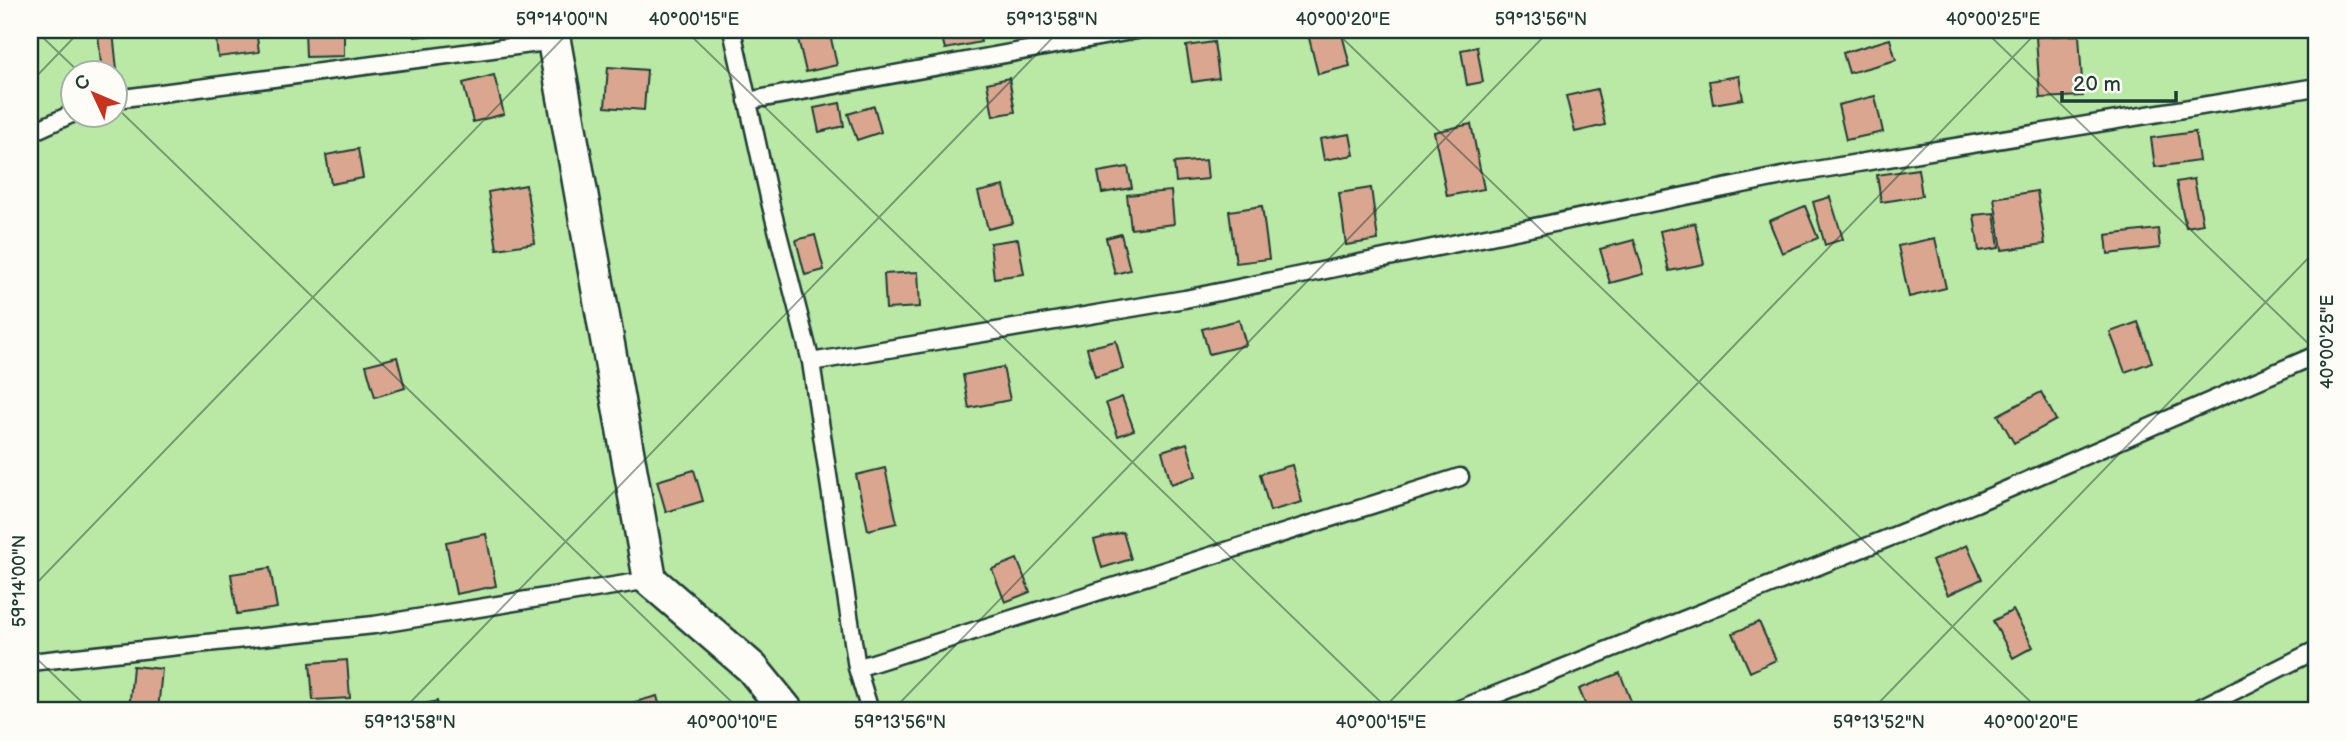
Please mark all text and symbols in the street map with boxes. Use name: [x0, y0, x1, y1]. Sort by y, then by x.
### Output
text: 59°14'00"N: [516, 9, 608, 30]
text: 40°00'15"E: [649, 9, 740, 30]
text: 59°13'58"N: [1006, 9, 1098, 30]
text: 40°00'20"E: [1296, 9, 1391, 30]
text: 59°13'56"N: [1495, 9, 1587, 30]
text: 40°00'25"E: [1946, 9, 2040, 30]
north arrow: [60, 60, 130, 130]
scale bar: [2062, 60, 2176, 104]
text: С: [70, 70, 96, 96]
text: 20 m: [2073, 72, 2121, 97]
text: 40°00'25"E: [2317, 295, 2338, 389]
text: 59°14'00"N: [9, 535, 30, 627]
text: 59°13'58"N: [364, 712, 456, 733]
text: 40°00'10"E: [686, 712, 778, 733]
text: 59°13'56"N: [854, 712, 946, 733]
text: 40°00'15"E: [1336, 712, 1427, 733]
text: 59°13'52"N: [1833, 712, 1925, 733]
text: 40°00'20"E: [1984, 712, 2079, 733]

